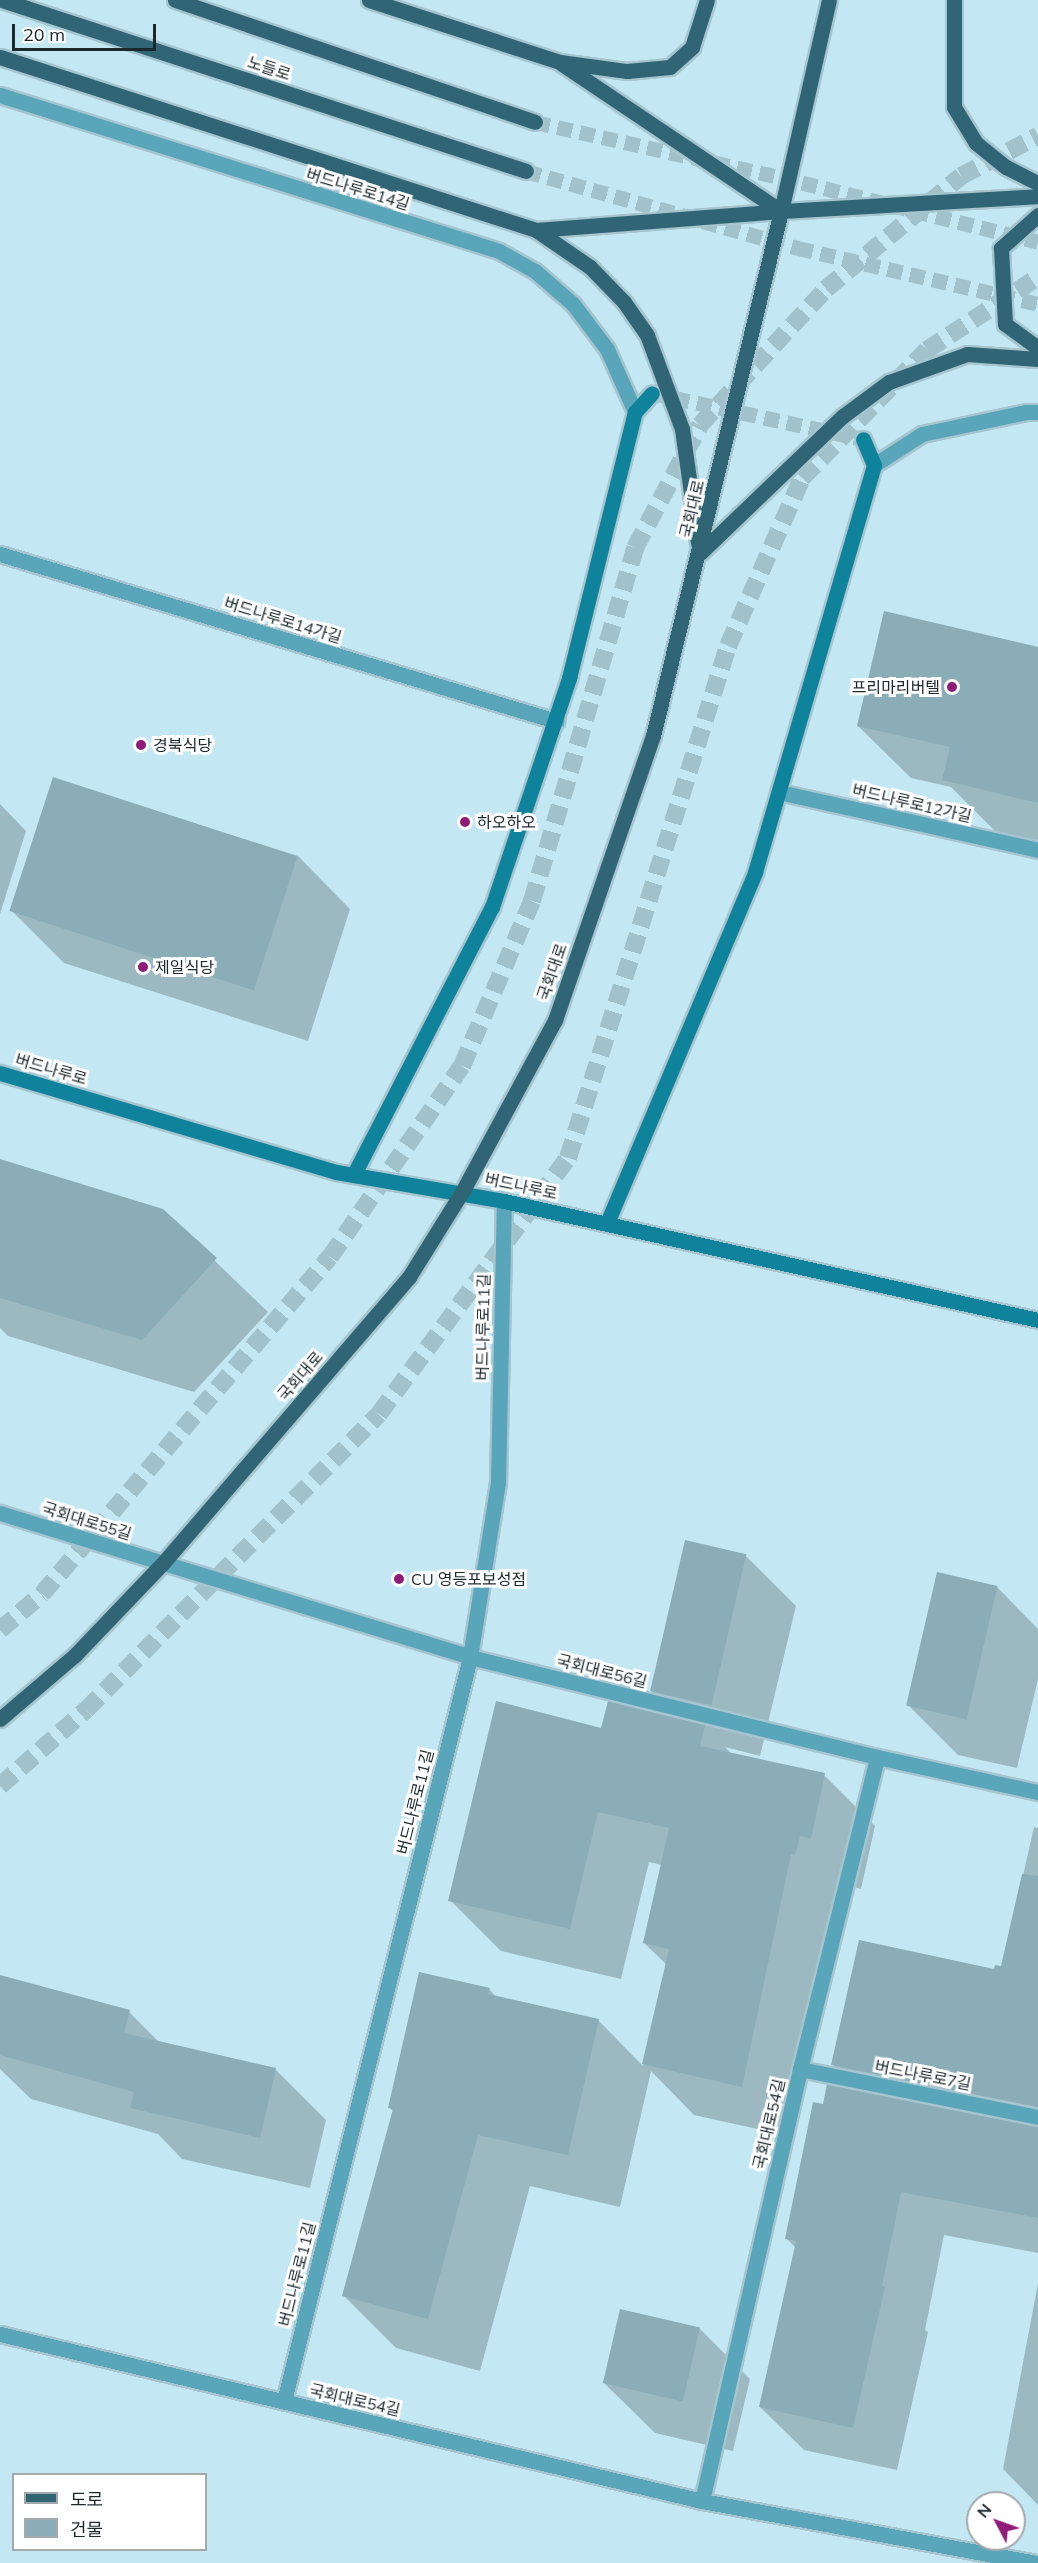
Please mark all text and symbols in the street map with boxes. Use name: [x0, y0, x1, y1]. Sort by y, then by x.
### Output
scale bar: [15, 12, 159, 50]
text: 20 m: [23, 23, 65, 46]
street label: 노들로: [245, 52, 293, 84]
street label: 버드나루로14길: [304, 164, 412, 214]
street label: 국회대로: [676, 478, 708, 540]
street label: 버드나루로14가길: [222, 593, 344, 647]
place label: 프리마리버텔: [852, 677, 940, 697]
marker: 프리마리버텔: [945, 680, 959, 694]
place label: 경북식당: [153, 735, 212, 755]
marker: 경북식당: [134, 738, 148, 752]
street label: 버드나루로12가길: [850, 780, 974, 826]
place label: 하오하오: [477, 812, 536, 832]
marker: 하오하오: [458, 815, 472, 829]
street label: 국회대로: [533, 941, 571, 1003]
place label: 제일식당: [155, 957, 214, 977]
marker: 제일식당: [136, 960, 150, 974]
street label: 버드나루로: [13, 1050, 89, 1088]
street label: 버드나루로: [483, 1169, 559, 1203]
street label: 버드나루로11길: [472, 1273, 494, 1381]
street label: 국회대로: [273, 1347, 327, 1405]
street label: 국회대로55길: [40, 1498, 134, 1544]
place label: CU 영등포보성점: [411, 1569, 526, 1589]
marker: CU 영등포보성점: [392, 1572, 406, 1586]
street label: 국회대로56길: [555, 1650, 649, 1692]
street label: 버드나루로11길: [393, 1748, 437, 1856]
street label: 버드나루로7길: [873, 2056, 973, 2094]
street label: 국회대로54길: [749, 2077, 789, 2171]
street label: 버드나루로11길: [275, 2220, 319, 2328]
street label: 국회대로54길: [308, 2380, 402, 2420]
legend: [12, 2473, 207, 2551]
text: 도로: [70, 2488, 103, 2511]
north arrow: [966, 2491, 1026, 2551]
text: N: [972, 2499, 995, 2522]
text: 건물: [70, 2518, 103, 2541]

